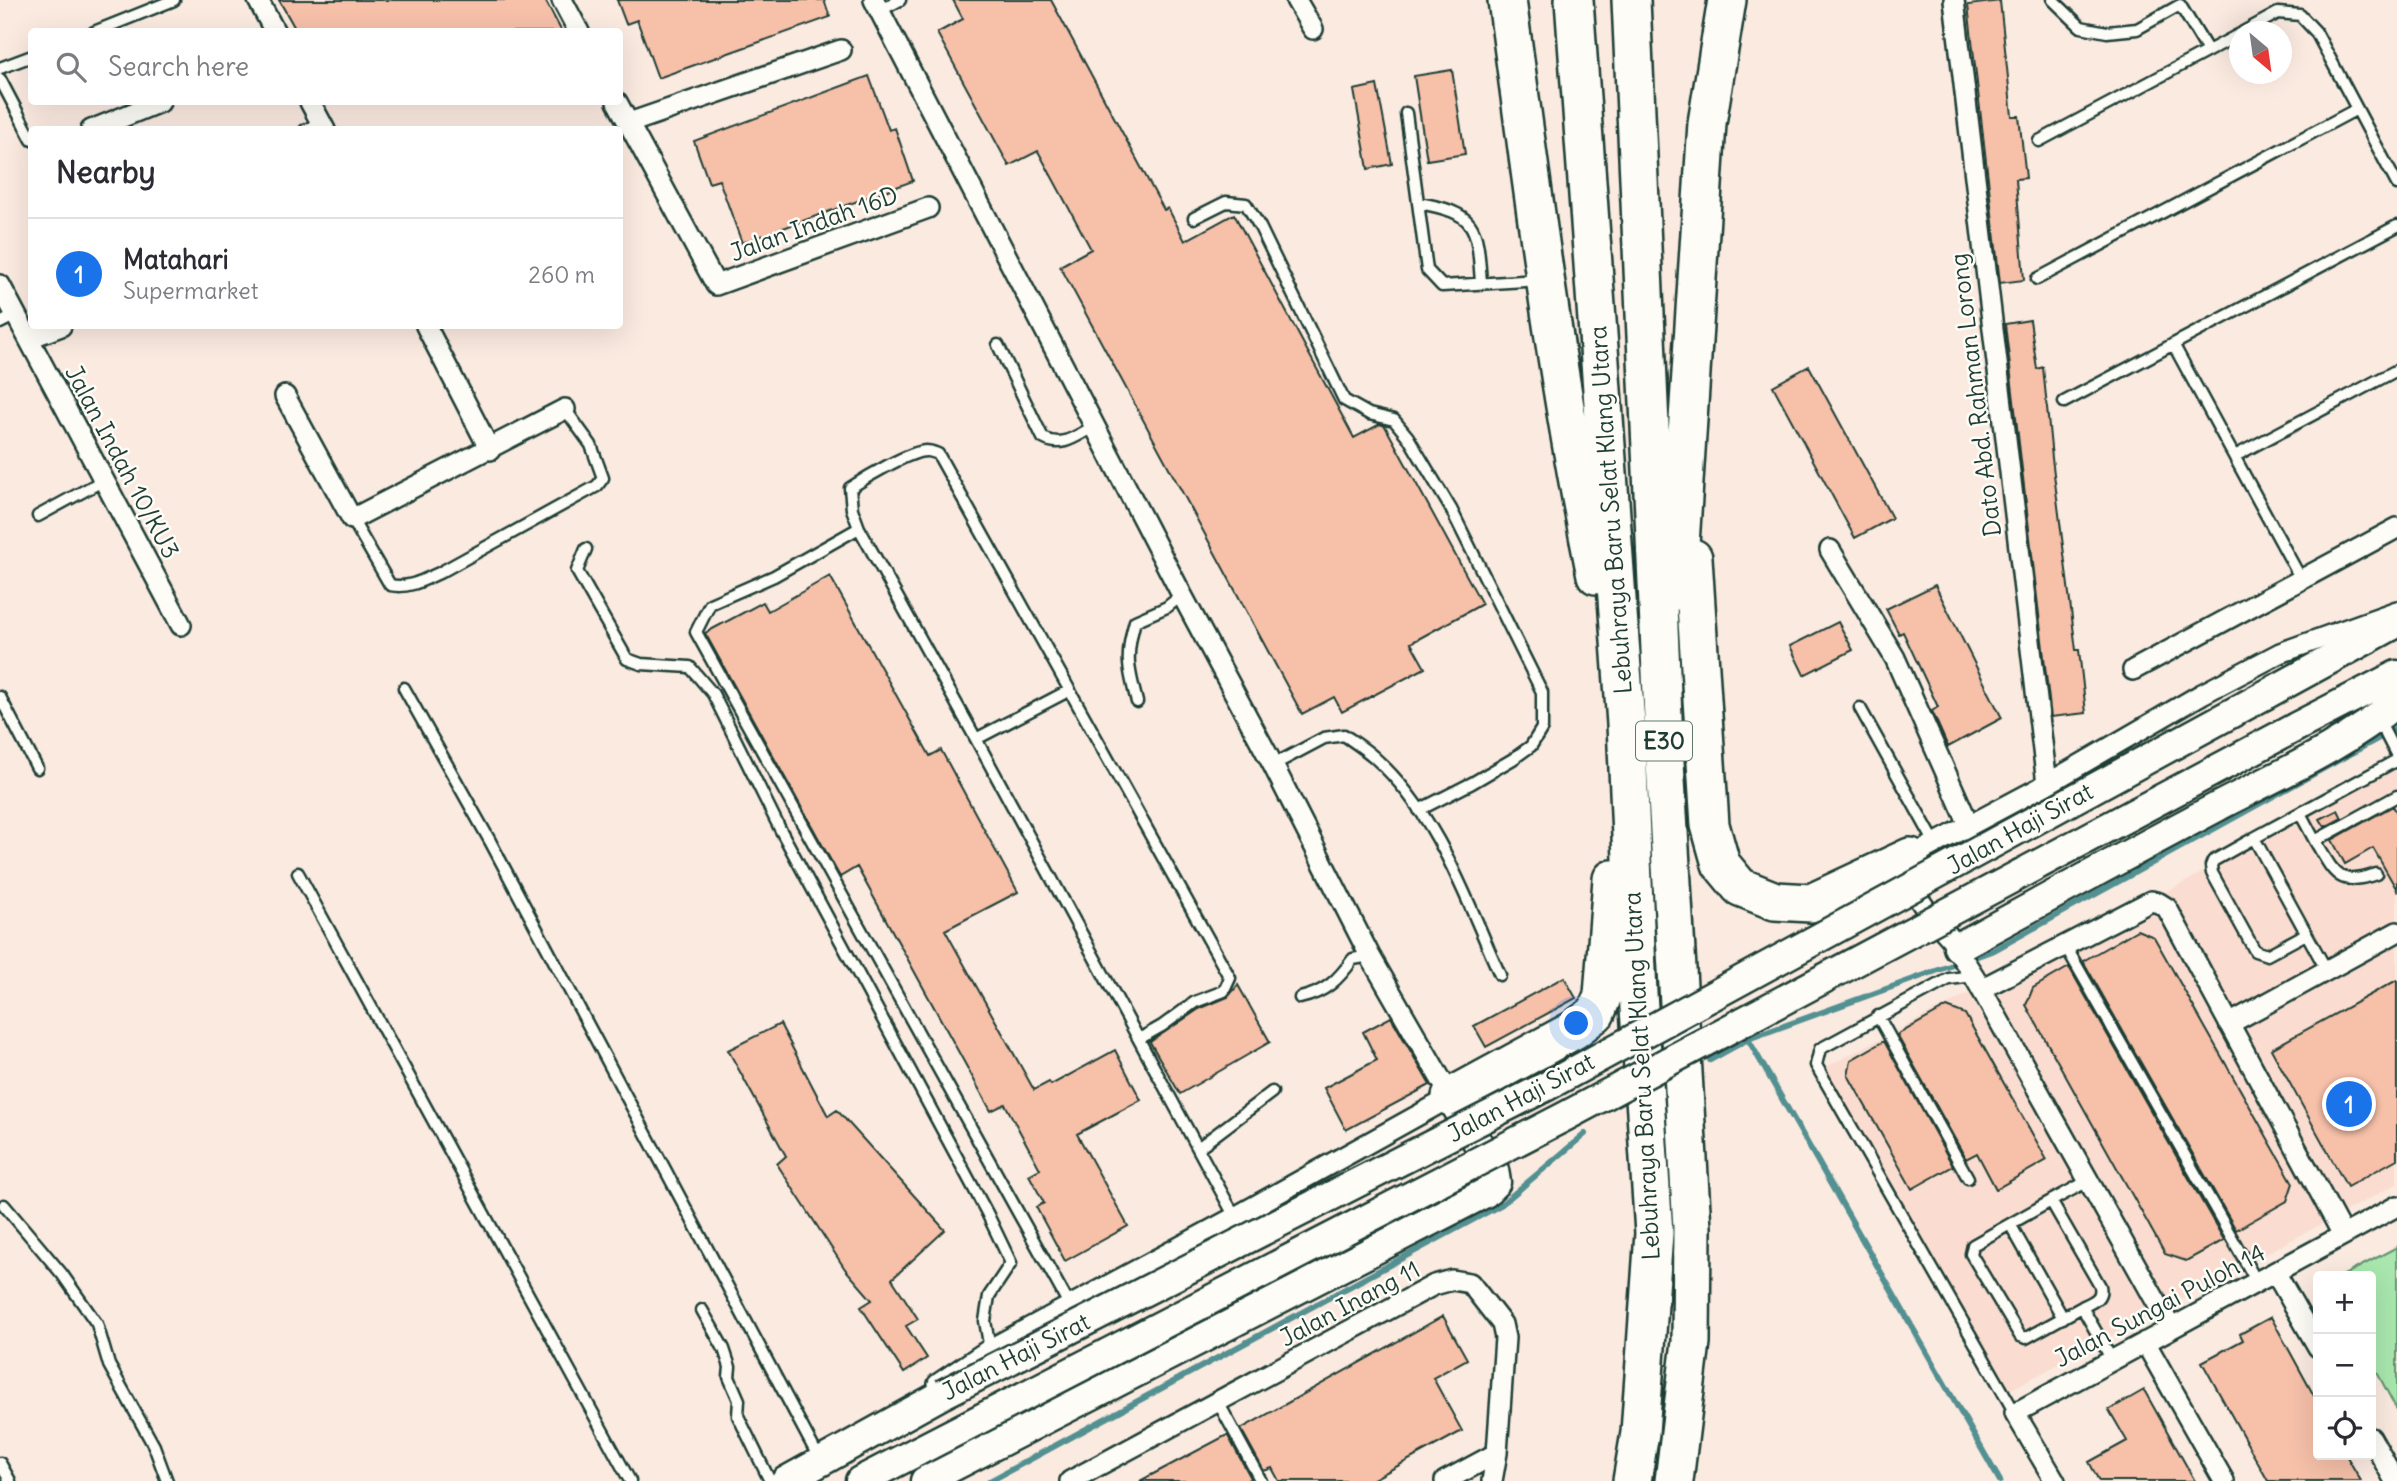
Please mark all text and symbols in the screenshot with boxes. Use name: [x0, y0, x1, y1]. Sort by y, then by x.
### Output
north arrow: [2229, 21, 2292, 84]
search box: [28, 28, 623, 105]
icon: search: [52, 48, 90, 86]
text: Search here: [108, 50, 249, 83]
text: Nearby: [56, 153, 156, 191]
street label: Jalan Indah 16D: [726, 179, 902, 267]
text: Matahari: [123, 243, 229, 276]
street label: Dato Abd. Rahman Lorong: [1943, 252, 2007, 538]
text: 1: [74, 260, 84, 289]
text: 260 m: [528, 260, 595, 289]
text: Supermarket: [123, 276, 259, 305]
street label: Lebuhraya Baru Selat Klang Utara: [1582, 325, 1638, 695]
street label: Jalan Indah 10/KU3: [59, 360, 186, 563]
road number: E30: [1636, 722, 1692, 761]
street label: Jalan Haji Sirat: [1941, 776, 2098, 881]
street label: Lebuhraya Baru Selat Klang Utara: [1616, 891, 1666, 1261]
your location: [1559, 1006, 1593, 1040]
street label: Jalan Haji Sirat: [1442, 1046, 1599, 1148]
pin: 1: [2326, 1078, 2372, 1130]
street label: Jalan Sungai Puloh 14: [2049, 1237, 2270, 1373]
street label: Jalan Inang 11: [1274, 1254, 1425, 1353]
map controls: [2313, 1271, 2376, 1460]
button: +: [2313, 1271, 2376, 1334]
street label: Jalan Haji Sirat: [937, 1306, 1095, 1406]
button: −: [2313, 1334, 2376, 1397]
button: locate: [2313, 1397, 2376, 1460]

